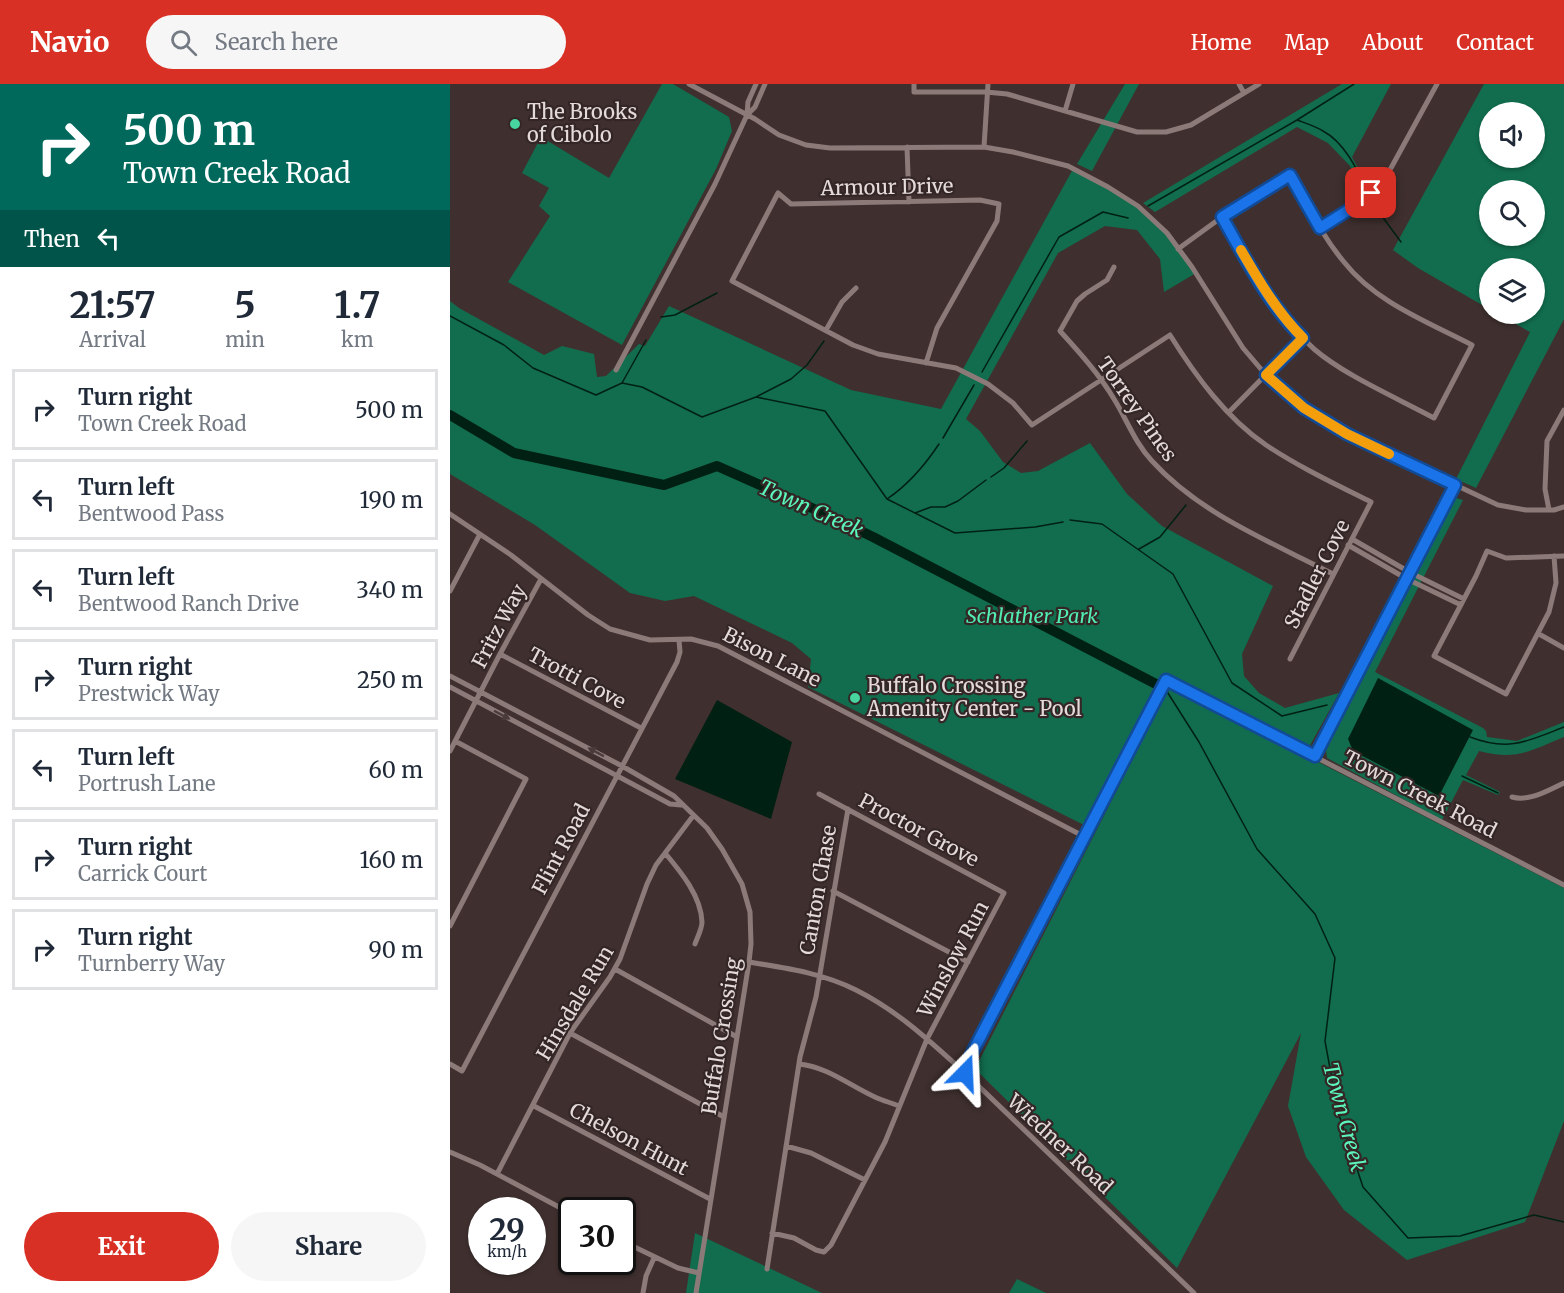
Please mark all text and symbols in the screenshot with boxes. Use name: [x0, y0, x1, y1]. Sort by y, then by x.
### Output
search box: [146, 15, 566, 69]
text: Navio: [30, 24, 110, 60]
icon: search: [167, 26, 200, 59]
text: Search here: [215, 28, 338, 56]
text: Home: [1191, 29, 1251, 56]
text: Map: [1284, 29, 1329, 56]
text: About: [1362, 29, 1423, 56]
text: Contact: [1456, 29, 1534, 56]
place label: The Brooks of Cibolo: [527, 99, 637, 147]
map controls: [1479, 102, 1545, 324]
button: sound: [1479, 102, 1545, 168]
text: 500 m: [123, 104, 255, 156]
icon: right: [24, 108, 102, 186]
marker: The Brooks of Cibolo: [508, 117, 522, 131]
text: Town Creek Road: [123, 156, 351, 190]
pin: [1345, 167, 1396, 218]
street label: Armour Drive: [819, 173, 954, 200]
icon: arrive: [1354, 176, 1387, 209]
button: search: [1479, 180, 1545, 246]
icon: left: [92, 222, 125, 255]
text: Then: [24, 225, 80, 253]
button: layers: [1479, 258, 1545, 324]
text: 21:57: [70, 283, 156, 328]
text: 5: [234, 283, 256, 328]
text: 1.7: [334, 283, 380, 328]
text: Arrival: [79, 327, 146, 352]
text: min: [225, 327, 265, 352]
text: km: [341, 327, 374, 352]
street label: Torrey Pines: [1092, 352, 1183, 466]
text: Turn right: [78, 383, 192, 411]
icon: right: [27, 393, 60, 426]
text: 500 m: [355, 396, 423, 424]
text: Town Creek Road: [78, 411, 247, 436]
text: Turn left: [78, 473, 175, 501]
water label: Town Creek: [755, 473, 868, 544]
icon: left: [27, 483, 60, 516]
text: 190 m: [360, 486, 423, 514]
text: Bentwood Pass: [78, 501, 224, 526]
street label: Stadler Cove: [1278, 515, 1355, 632]
text: Turn left: [78, 563, 175, 591]
icon: left: [27, 573, 60, 606]
text: 340 m: [356, 576, 423, 604]
street label: Fritz Way: [466, 579, 531, 672]
text: Bentwood Ranch Drive: [78, 591, 299, 616]
park label: Schlather Park: [966, 603, 1098, 628]
street label: Bison Lane: [719, 621, 825, 692]
street label: Trotti Cove: [524, 641, 630, 714]
text: Turn right: [78, 653, 192, 681]
icon: right: [27, 663, 60, 696]
text: 250 m: [357, 666, 423, 694]
place label: Buffalo Crossing Amenity Center - Pool: [866, 673, 1082, 721]
text: Prestwick Way: [78, 681, 220, 706]
marker: Buffalo Crossing Amenity Center - Pool: [848, 691, 862, 705]
one-way arrow: [493, 709, 511, 719]
text: Turn left: [78, 743, 175, 771]
street label: Town Creek Road: [1339, 744, 1501, 843]
one-way arrow: [587, 748, 605, 758]
icon: left: [27, 753, 60, 786]
text: 60 m: [369, 756, 423, 784]
text: Portrush Lane: [78, 771, 215, 796]
street label: Proctor Grove: [855, 787, 983, 872]
street label: Flint Road: [526, 799, 595, 898]
street label: Canton Chase: [794, 823, 841, 957]
text: Turn right: [78, 833, 192, 861]
icon: right: [27, 843, 60, 876]
text: 160 m: [359, 846, 423, 874]
text: Carrick Court: [78, 861, 207, 886]
street label: Winslow Run: [911, 896, 994, 1022]
text: Turn right: [78, 923, 192, 951]
icon: right: [27, 933, 60, 966]
text: 90 m: [368, 936, 423, 964]
street label: Hinsdale Run: [531, 941, 619, 1065]
text: Turnberry Way: [78, 951, 225, 976]
street label: Buffalo Crossing: [696, 956, 745, 1116]
position arrow: [933, 1041, 997, 1105]
water label: Town Creek: [1317, 1059, 1372, 1175]
street label: Wiedner Road: [1002, 1088, 1118, 1199]
street label: Chelson Hunt: [565, 1097, 693, 1180]
speed limit sign: 30: [558, 1197, 636, 1275]
text: 29: [489, 1210, 525, 1248]
button: Exit: [24, 1212, 219, 1281]
button: Share: [231, 1212, 426, 1281]
text: km/h: [487, 1242, 527, 1261]

